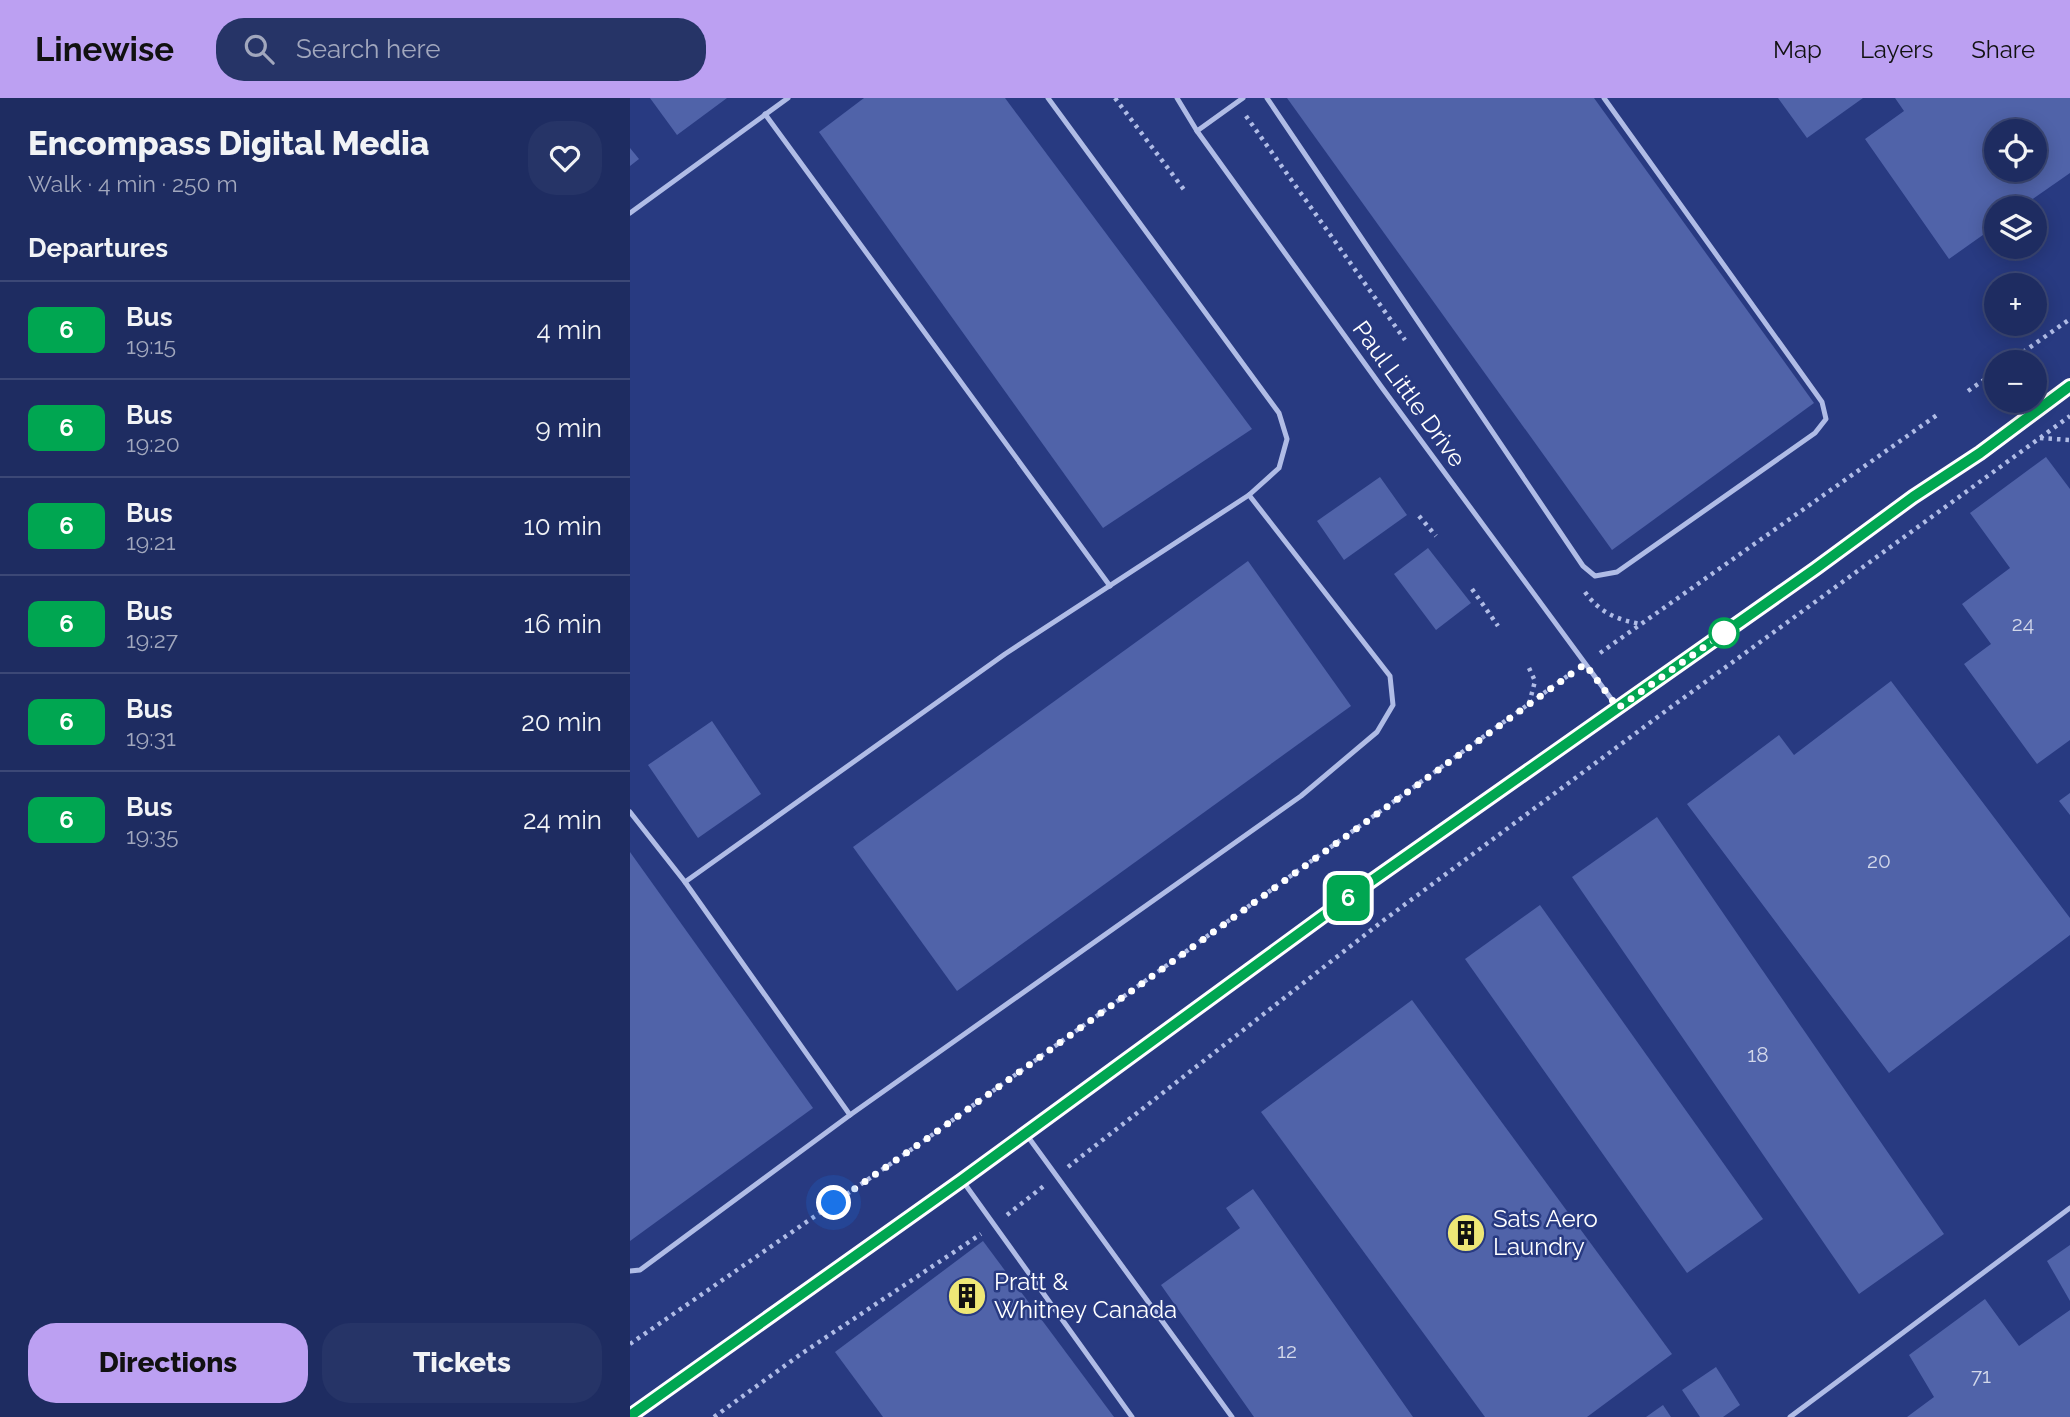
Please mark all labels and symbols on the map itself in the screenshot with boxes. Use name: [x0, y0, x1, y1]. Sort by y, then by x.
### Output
street label: Paul Little Drive: [1347, 315, 1472, 472]
house number: 24: [2012, 611, 2034, 636]
unlabelled marker: [1709, 618, 1739, 648]
house number: 20: [1867, 848, 1891, 873]
line badge: 6: [1325, 875, 1371, 921]
house number: 18: [1747, 1042, 1769, 1067]
your location: [816, 1185, 851, 1220]
place label: Sats Aero Laundry: [1493, 1204, 1598, 1261]
building icon: Sats Aero Laundry: [1445, 1212, 1487, 1254]
place label: Pratt & Whitney Canada: [994, 1267, 1177, 1324]
building icon: Pratt & Whitney Canada: [946, 1275, 988, 1317]
house number: 12: [1277, 1338, 1297, 1363]
house number: 71: [1971, 1363, 1991, 1388]

